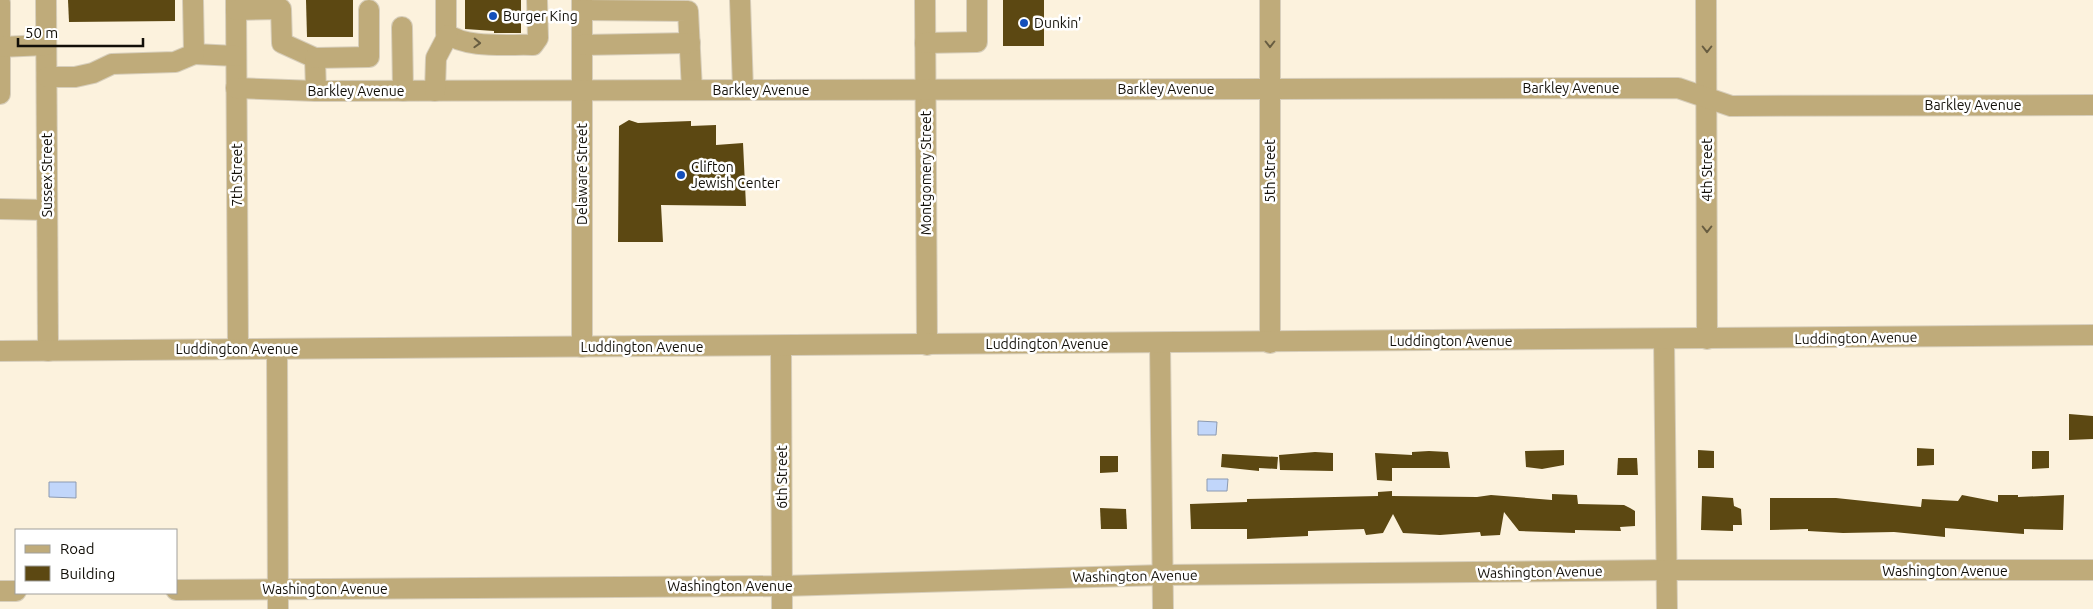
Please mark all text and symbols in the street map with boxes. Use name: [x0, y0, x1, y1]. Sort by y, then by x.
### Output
place label: Burger King: [503, 8, 578, 24]
marker: Burger King: [487, 10, 499, 22]
scale bar: [18, 15, 142, 47]
place label: Dunkin': [1034, 15, 1081, 31]
marker: Dunkin': [1018, 17, 1030, 29]
text: 50 m: [25, 24, 58, 41]
one-way arrow: [473, 38, 481, 48]
one-way arrow: [1265, 41, 1275, 49]
one-way arrow: [1702, 45, 1712, 53]
street label: Barkley Avenue: [1523, 80, 1619, 96]
street label: Barkley Avenue: [1118, 81, 1214, 97]
street label: Barkley Avenue: [713, 82, 809, 98]
street label: Barkley Avenue: [308, 83, 404, 99]
street label: Barkley Avenue: [1925, 97, 2021, 113]
street label: Montgomery Street: [918, 110, 934, 235]
street label: Delaware Street: [574, 123, 590, 225]
street label: Sussex Street: [39, 132, 55, 217]
street label: 4th Street: [1699, 138, 1715, 202]
street label: 5th Street: [1262, 139, 1278, 203]
street label: 7th Street: [229, 143, 245, 207]
place label: Clifton Jewish Center: [691, 159, 781, 191]
marker: Clifton Jewish Center: [675, 169, 687, 181]
one-way arrow: [1702, 225, 1712, 233]
street label: Luddington Avenue: [1794, 329, 1918, 347]
street label: Luddington Avenue: [1390, 333, 1512, 349]
street label: Luddington Avenue: [986, 336, 1108, 352]
street label: Luddington Avenue: [581, 339, 703, 355]
street label: Luddington Avenue: [176, 341, 298, 357]
street label: 6th Street: [774, 445, 790, 509]
legend: [15, 529, 178, 594]
text: Road: [60, 540, 95, 557]
street label: Washington Avenue: [1477, 563, 1603, 581]
street label: Washington Avenue: [1882, 563, 2008, 579]
text: Building: [60, 565, 115, 582]
street label: Washington Avenue: [1072, 567, 1198, 585]
street label: Washington Avenue: [667, 578, 793, 594]
street label: Washington Avenue: [262, 581, 388, 597]

